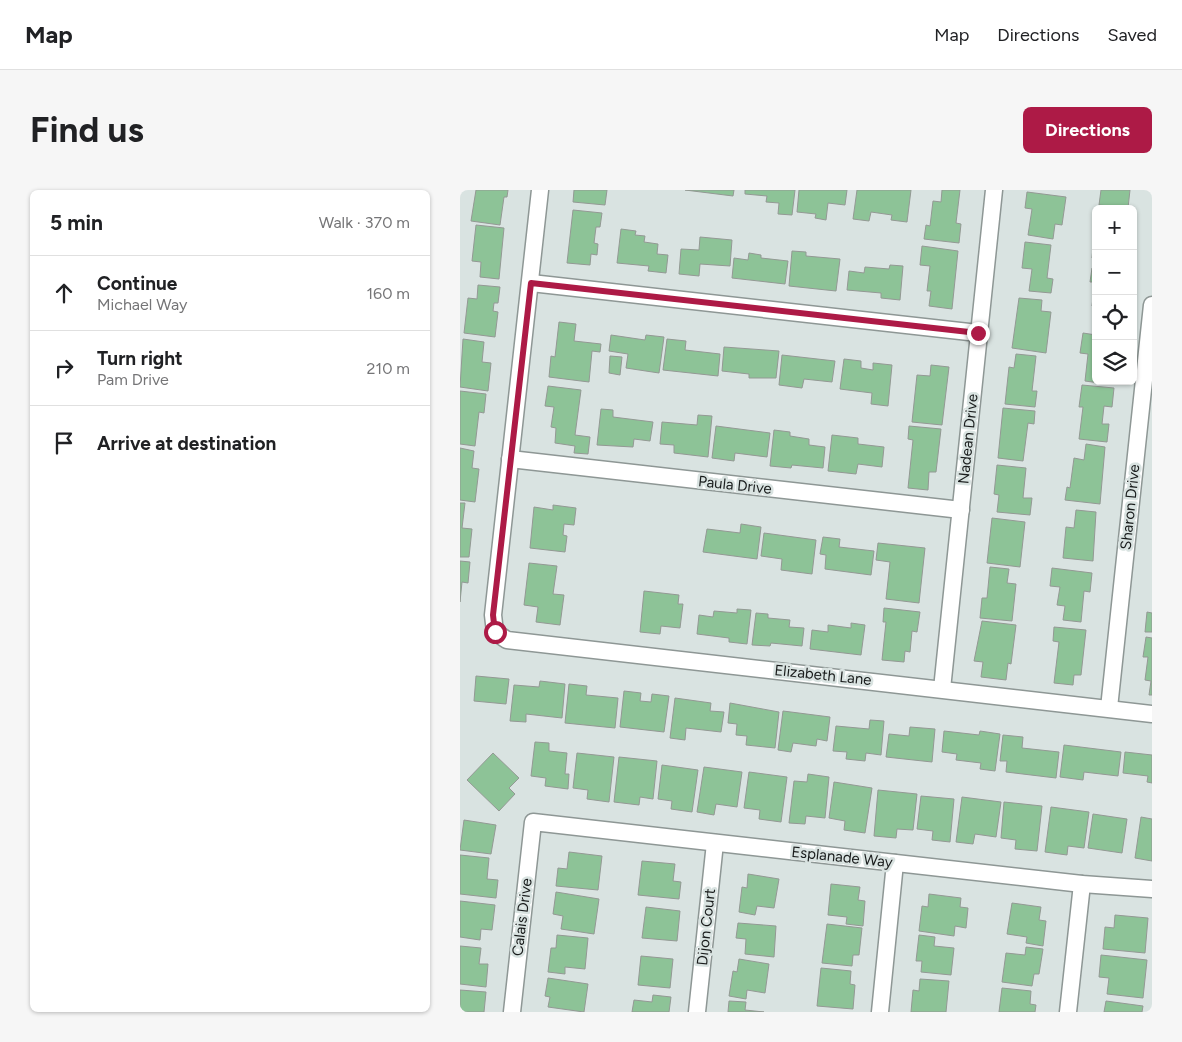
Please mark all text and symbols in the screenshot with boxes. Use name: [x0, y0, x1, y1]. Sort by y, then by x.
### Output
text: Map: [25, 20, 73, 49]
text: Map: [934, 24, 969, 46]
text: Directions: [997, 24, 1079, 46]
text: Saved: [1107, 24, 1157, 46]
button: Directions: [1023, 107, 1152, 153]
text: Find us: [30, 109, 144, 151]
map controls: [1092, 205, 1137, 385]
button: +: [1092, 205, 1137, 250]
text: 5 min: [50, 210, 103, 235]
text: Walk · 370 m: [319, 213, 410, 232]
button: −: [1092, 250, 1137, 295]
text: Continue: [97, 272, 177, 295]
icon: ahead: [50, 279, 78, 307]
text: 160 m: [367, 284, 410, 303]
text: Michael Way: [97, 295, 187, 314]
button: locate: [1092, 295, 1137, 340]
route end: [967, 322, 990, 345]
button: layers: [1092, 340, 1137, 385]
text: Turn right: [97, 347, 183, 370]
icon: right: [50, 354, 78, 382]
text: 210 m: [367, 359, 410, 378]
text: Pam Drive: [97, 370, 169, 389]
street label: Nadean Drive: [954, 393, 982, 485]
icon: arrive: [50, 429, 78, 457]
text: Arrive at destination: [97, 432, 276, 455]
street label: Sharon Drive: [1117, 463, 1143, 551]
street label: Paula Drive: [697, 472, 773, 498]
route start: [484, 621, 507, 644]
street label: Elizabeth Lane: [774, 661, 872, 689]
street label: Esplanade Way: [791, 843, 894, 871]
street label: Calais Drive: [508, 877, 536, 957]
street label: Dijon Court: [693, 887, 719, 966]

